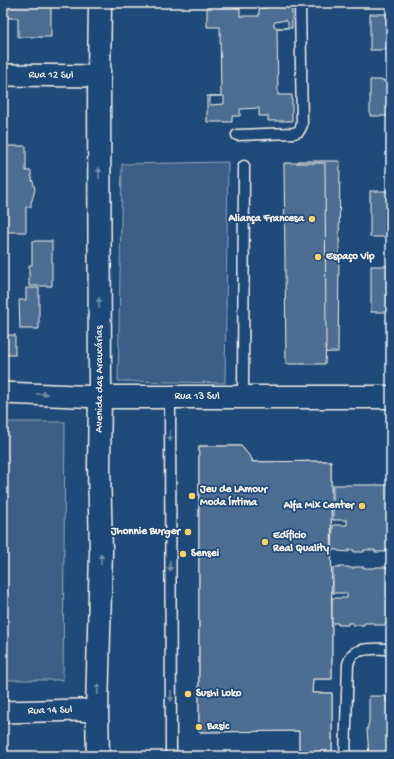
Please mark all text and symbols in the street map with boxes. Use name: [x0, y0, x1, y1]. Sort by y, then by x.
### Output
street label: Rua 12 Sul: [29, 69, 74, 82]
one-way arrow: [96, 166, 102, 179]
place label: Aliança Francesa: [227, 213, 305, 225]
marker: Aliança Francesa: [307, 214, 317, 224]
place label: Espaço Vip: [325, 251, 375, 263]
marker: Espaço Vip: [313, 252, 323, 262]
one-way arrow: [96, 297, 103, 309]
street label: Avenida das Araucárias: [93, 325, 106, 433]
one-way arrow: [36, 391, 48, 398]
street label: Rua 13 Sul: [174, 391, 220, 403]
one-way arrow: [167, 430, 173, 443]
place label: Jeu de LAmour Moda Íntima: [199, 484, 268, 509]
marker: Jeu de LAmour Moda Íntima: [187, 491, 197, 501]
place label: Alfa Mix Center: [283, 499, 355, 512]
marker: Alfa Mix Center: [357, 501, 367, 511]
place label: Jhonnie Burger: [110, 526, 181, 539]
marker: Jhonnie Burger: [183, 527, 193, 537]
place label: Edíficio Real Quality: [272, 529, 330, 555]
marker: Edíficio Real Quality: [260, 537, 270, 547]
place label: Sensei: [191, 548, 220, 560]
marker: Sensei: [178, 549, 188, 559]
one-way arrow: [98, 552, 104, 565]
one-way arrow: [167, 560, 173, 573]
one-way arrow: [95, 682, 101, 695]
place label: Sushi Loko: [196, 688, 242, 700]
marker: Sushi Loko: [183, 689, 193, 699]
one-way arrow: [168, 690, 174, 703]
street label: Rua 14 Sul: [28, 704, 73, 717]
place label: Basic: [206, 721, 230, 733]
marker: Basic: [194, 722, 204, 732]

